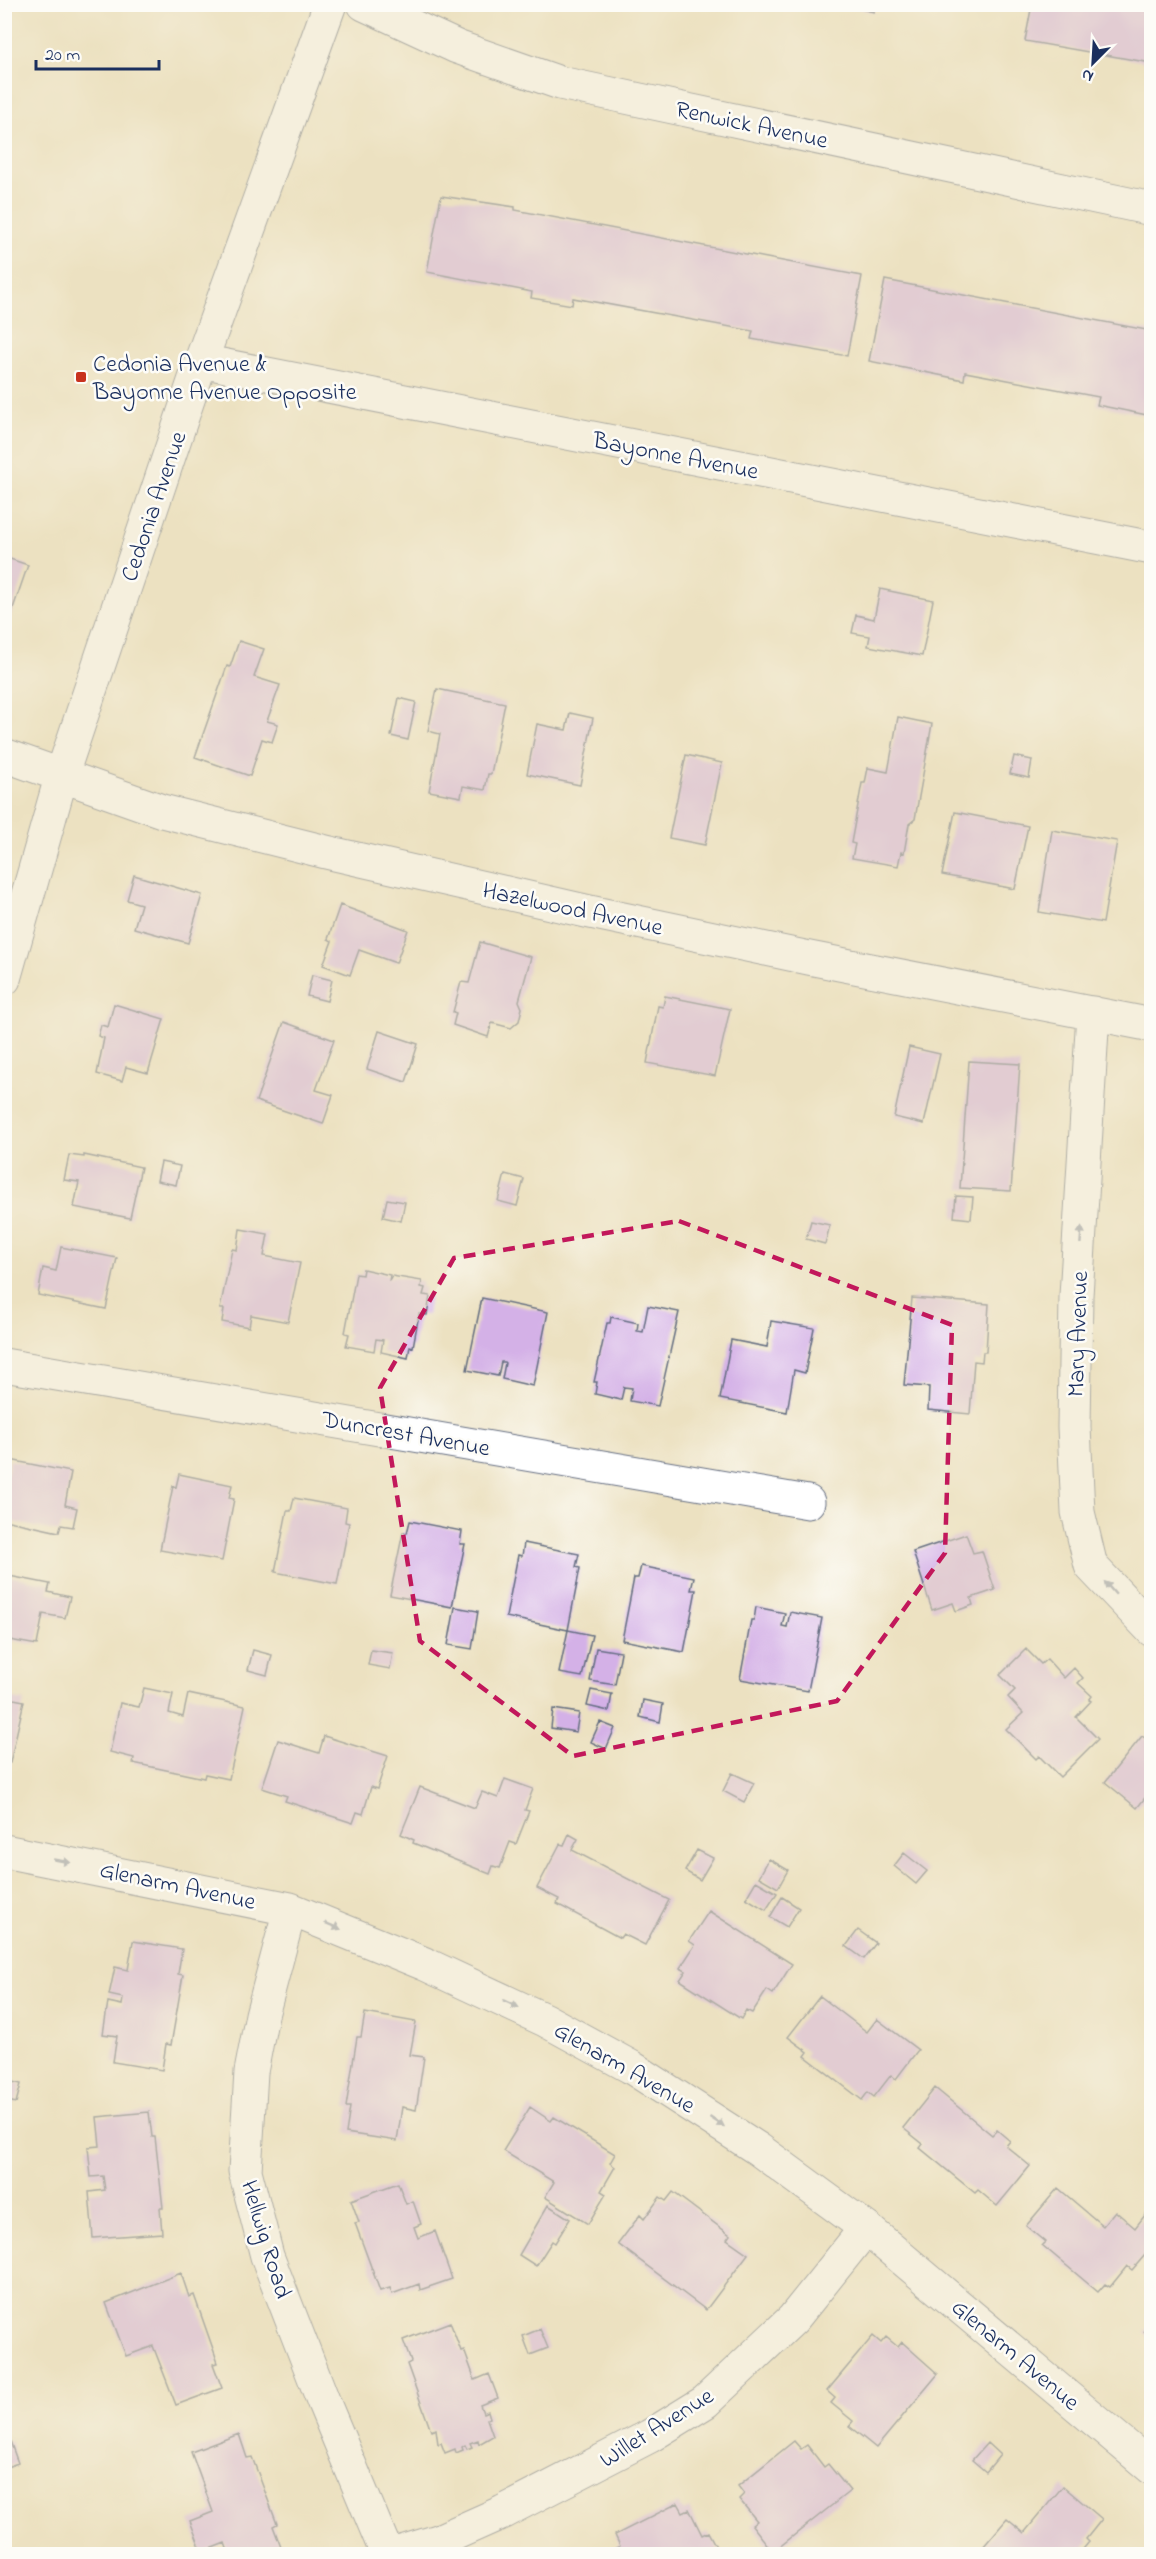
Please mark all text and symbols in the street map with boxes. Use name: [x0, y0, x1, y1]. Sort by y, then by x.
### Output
scale bar: [36, 33, 159, 71]
north arrow: [1063, 33, 1123, 93]
text: 20 m: [45, 43, 80, 69]
text: N: [1078, 62, 1098, 88]
street label: Renwick Avenue: [672, 93, 831, 160]
place label: Cedonia Avenue & Bayonne Avenue Opposite: [92, 348, 357, 412]
marker: Cedonia Avenue & Bayonne Avenue Opposite: [74, 370, 88, 384]
street label: Bayonne Avenue: [589, 424, 761, 492]
street label: Cedonia Avenue: [113, 427, 198, 587]
street label: Hazelwood Avenue: [479, 874, 666, 947]
one-way arrow: [1076, 1225, 1085, 1244]
street label: Mary Avenue: [1060, 1270, 1100, 1398]
street label: Duncrest Avenue: [318, 1403, 493, 1467]
one-way arrow: [1104, 1580, 1117, 1596]
street label: Glenarm Avenue: [96, 1854, 259, 1921]
one-way arrow: [53, 1857, 72, 1866]
one-way arrow: [324, 1921, 342, 1931]
one-way arrow: [503, 2000, 520, 2009]
street label: Glenarm Avenue: [546, 2014, 701, 2124]
one-way arrow: [709, 2116, 725, 2127]
street label: Hellwig Road: [230, 2176, 299, 2304]
street label: Glenarm Avenue: [942, 2292, 1087, 2420]
street label: Willet Avenue: [593, 2380, 721, 2478]

